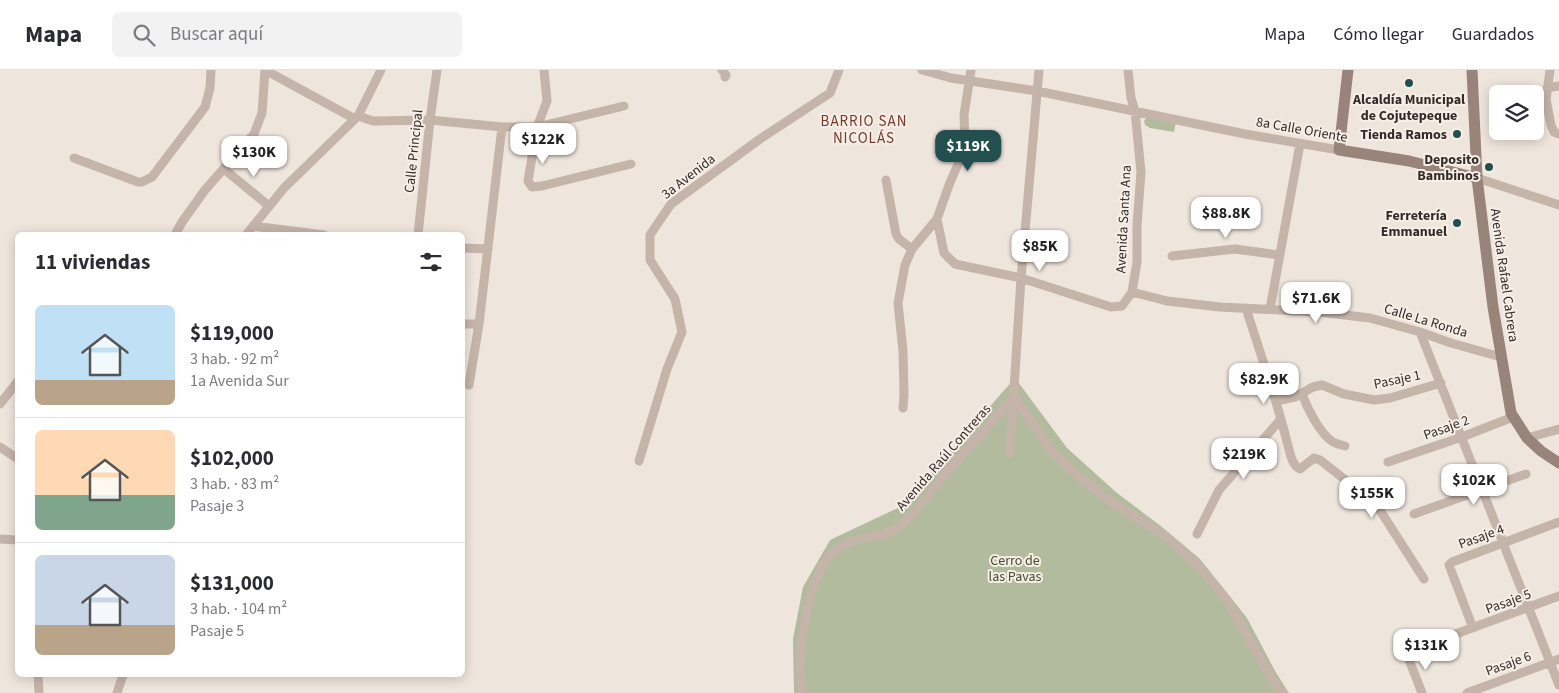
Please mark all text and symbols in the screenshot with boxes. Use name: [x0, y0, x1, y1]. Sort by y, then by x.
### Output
search box: [112, 12, 462, 57]
text: Mapa: [25, 17, 82, 52]
icon: search: [130, 21, 158, 49]
text: Buscar aquí: [170, 21, 263, 48]
text: Mapa: [1264, 22, 1305, 47]
text: Cómo llegar: [1333, 22, 1424, 47]
text: Guardados: [1452, 22, 1534, 47]
marker: Alcaldía Municipal de Cojutepeque: [1403, 77, 1415, 89]
map controls: [1489, 85, 1544, 140]
button: layers: [1489, 85, 1544, 140]
place label: Alcaldía Municipal de Cojutepeque: [1352, 90, 1465, 126]
street label: Calle Principal: [400, 108, 428, 194]
district label: BARRIO SAN NICOLÁS: [821, 111, 907, 149]
street label: 8a Calle Oriente: [1255, 112, 1349, 148]
pin: $122K: [508, 122, 578, 165]
place label: Tienda Ramos: [1360, 125, 1447, 145]
text: $122K: [521, 128, 565, 150]
marker: Tienda Ramos: [1451, 128, 1463, 140]
pin: $119K: [933, 129, 1003, 172]
text: $119K: [946, 135, 990, 157]
pin: $130K: [219, 136, 289, 178]
text: $130K: [232, 141, 276, 163]
street label: 3a Avenida: [657, 149, 720, 204]
place label: Deposito Bambinos: [1417, 150, 1479, 186]
marker: Deposito Bambinos: [1483, 161, 1495, 173]
street label: Avenida Santa Ana: [1111, 164, 1137, 274]
pin: $88.8K: [1185, 196, 1267, 239]
text: $88.8K: [1202, 202, 1250, 224]
place label: Ferretería Emmanuel: [1381, 206, 1447, 242]
street label: Avenida Rafael Cabrera: [1485, 207, 1523, 343]
marker: Ferretería Emmanuel: [1451, 217, 1463, 229]
pin: $85K: [1010, 230, 1070, 272]
text: $85K: [1022, 235, 1058, 257]
text: 11 viviendas: [35, 247, 150, 277]
icon: filters: [417, 248, 445, 276]
pin: $71.6K: [1275, 282, 1357, 324]
text: $71.6K: [1292, 287, 1340, 309]
street label: Calle La Ronda: [1381, 299, 1470, 343]
text: $119,000: [190, 318, 274, 348]
icon: home: [75, 325, 135, 385]
text: 3 hab. · 92 m²: [190, 348, 279, 370]
pin: $82.9K: [1223, 362, 1305, 405]
street label: Pasaje 1: [1372, 365, 1423, 395]
text: $82.9K: [1240, 368, 1288, 390]
text: 1a Avenida Sur: [190, 370, 289, 392]
street label: Avenida Raúl Contreras: [892, 400, 996, 515]
street label: Pasaje 2: [1421, 410, 1472, 445]
pin: $219K: [1209, 438, 1279, 480]
text: $102,000: [190, 443, 274, 473]
text: $219K: [1222, 443, 1266, 465]
icon: home: [75, 450, 135, 510]
pin: $102K: [1439, 464, 1509, 506]
text: $102K: [1452, 469, 1496, 491]
text: 3 hab. · 83 m²: [190, 473, 279, 495]
pin: $155K: [1337, 476, 1407, 519]
text: $155K: [1350, 482, 1394, 504]
text: Pasaje 3: [190, 495, 244, 517]
street label: Pasaje 4: [1456, 519, 1507, 554]
park label: Cerro de las Pavas: [989, 551, 1042, 587]
text: $131,000: [190, 568, 274, 598]
icon: home: [75, 575, 135, 635]
street label: Pasaje 5: [1483, 584, 1534, 619]
text: 3 hab. · 104 m²: [190, 598, 287, 620]
text: Pasaje 5: [190, 620, 244, 642]
pin: $131K: [1391, 628, 1461, 671]
text: $131K: [1404, 634, 1448, 656]
street label: Pasaje 6: [1483, 646, 1534, 681]

